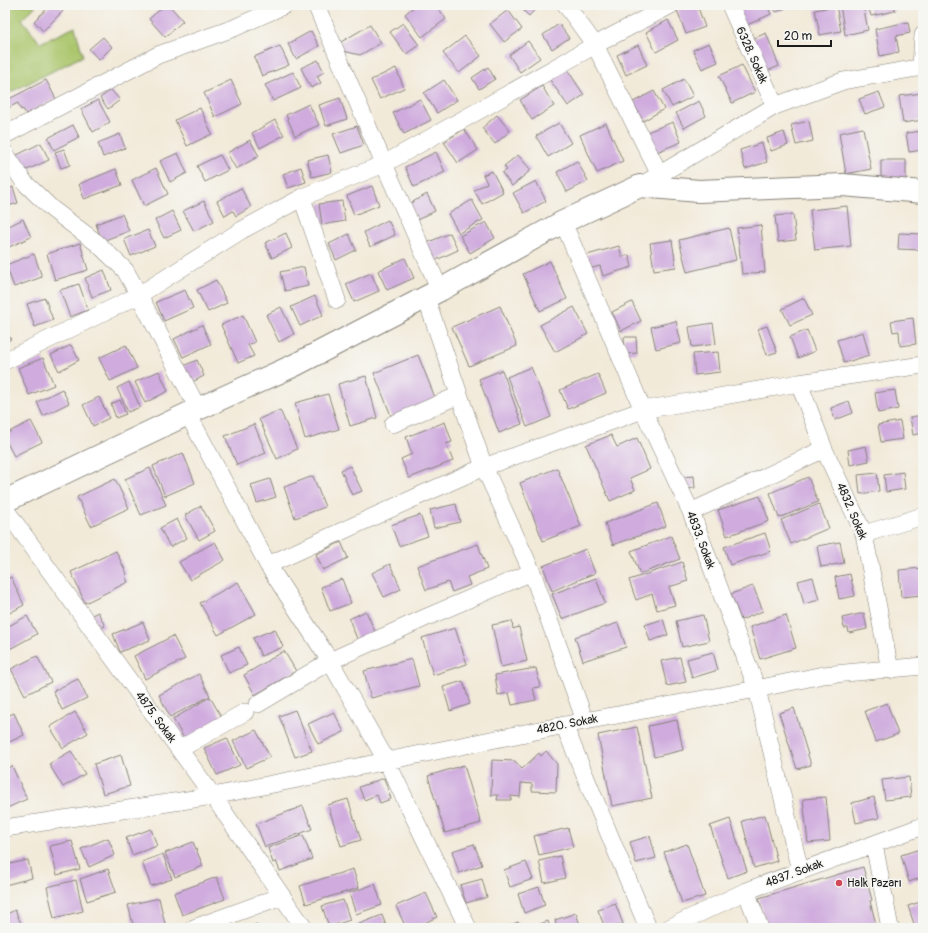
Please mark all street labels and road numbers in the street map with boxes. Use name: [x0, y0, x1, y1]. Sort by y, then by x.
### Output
street label: 6328. Sokak: [732, 24, 771, 86]
street label: 4832. Sokak: [833, 480, 870, 542]
street label: 4833. Sokak: [683, 509, 718, 571]
street label: 4875. Sokak: [132, 689, 179, 746]
street label: 4820. Sokak: [535, 711, 599, 738]
street label: 4837. Sokak: [763, 856, 825, 891]

